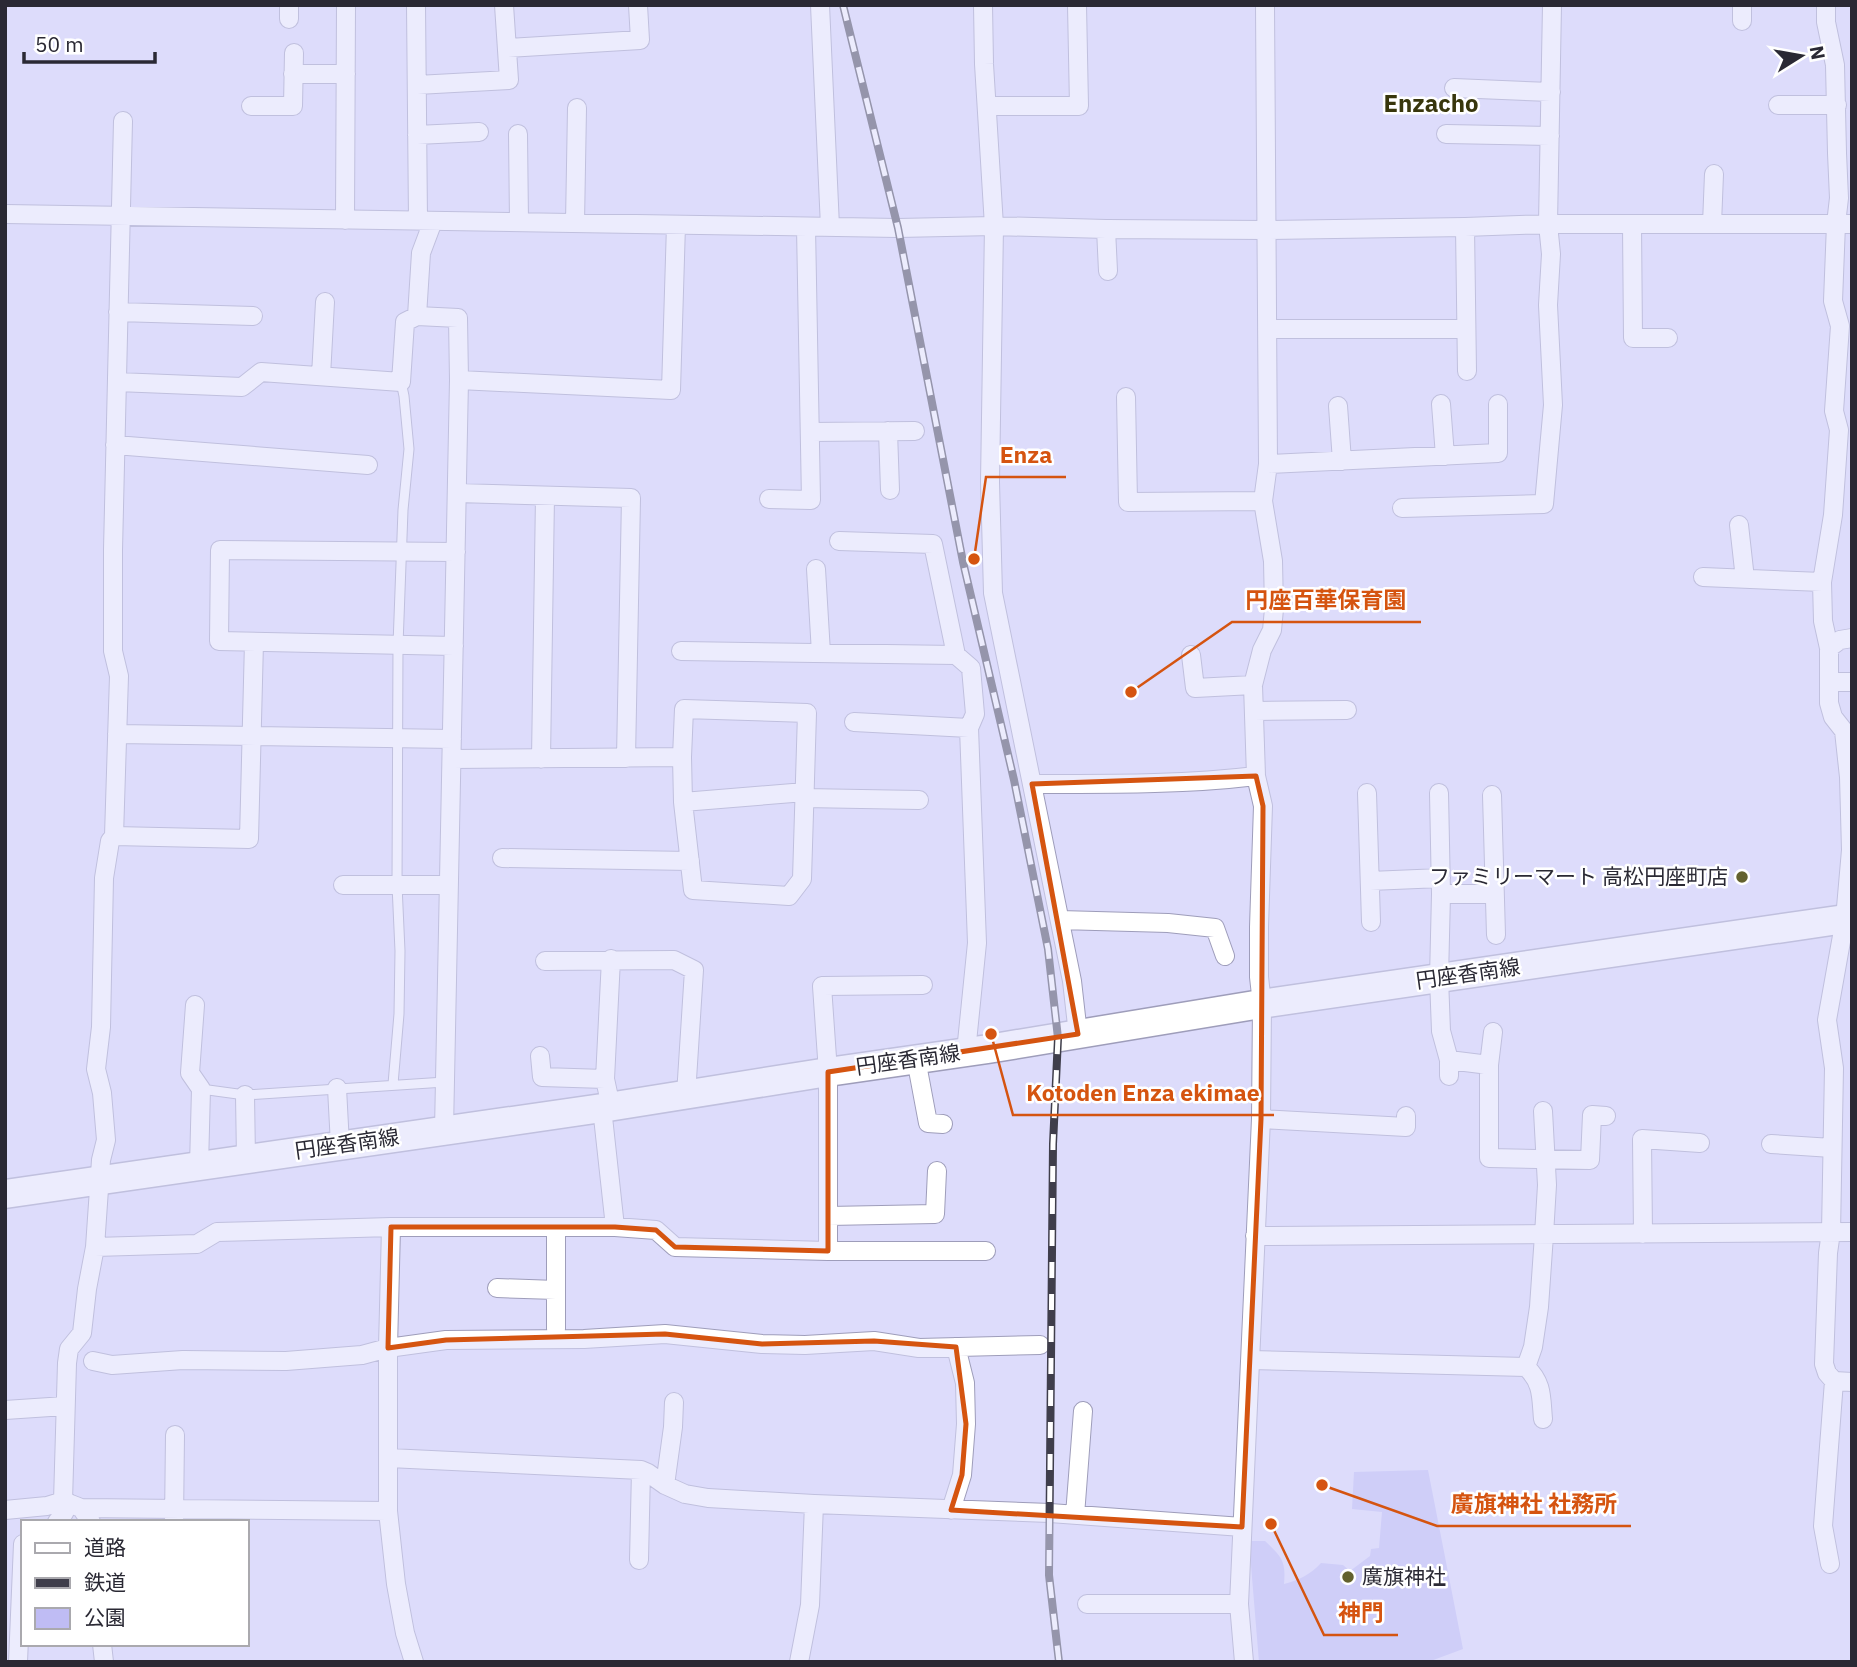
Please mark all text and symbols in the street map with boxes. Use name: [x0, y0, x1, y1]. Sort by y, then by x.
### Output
scale bar: [24, 21, 156, 65]
north arrow: [1766, 21, 1836, 91]
text: 50 m: [35, 30, 84, 58]
text: N: [1805, 44, 1831, 62]
district label: Enzacho: [1383, 87, 1479, 119]
callout: Enza: [986, 433, 1066, 477]
text: Enza: [1000, 439, 1052, 469]
callout: 円座百華保育園: [1232, 578, 1421, 622]
text: 円座百華保育園: [1246, 584, 1407, 614]
place label: ファミリーマート 高松円座町店: [1429, 862, 1728, 890]
marker: ファミリーマート 高松円座町店: [1734, 869, 1750, 885]
street label: 円座香南線: [1414, 952, 1522, 994]
street label: 円座香南線: [854, 1038, 962, 1080]
callout: Kotoden Enza ekimae: [1013, 1071, 1274, 1115]
text: Kotoden Enza ekimae: [1026, 1077, 1260, 1107]
street label: 円座香南線: [293, 1122, 401, 1164]
callout: 廣旗神社 社務所: [1437, 1482, 1631, 1526]
text: 廣旗神社 社務所: [1451, 1488, 1617, 1518]
legend: [21, 1520, 248, 1646]
text: 道路: [84, 1533, 126, 1561]
place label: 廣旗神社: [1362, 1562, 1446, 1590]
text: 鉄道: [84, 1568, 126, 1596]
marker: 廣旗神社: [1340, 1569, 1356, 1585]
callout: 神門: [1324, 1591, 1398, 1635]
text: 神門: [1338, 1597, 1384, 1627]
text: 公園: [84, 1603, 126, 1631]

